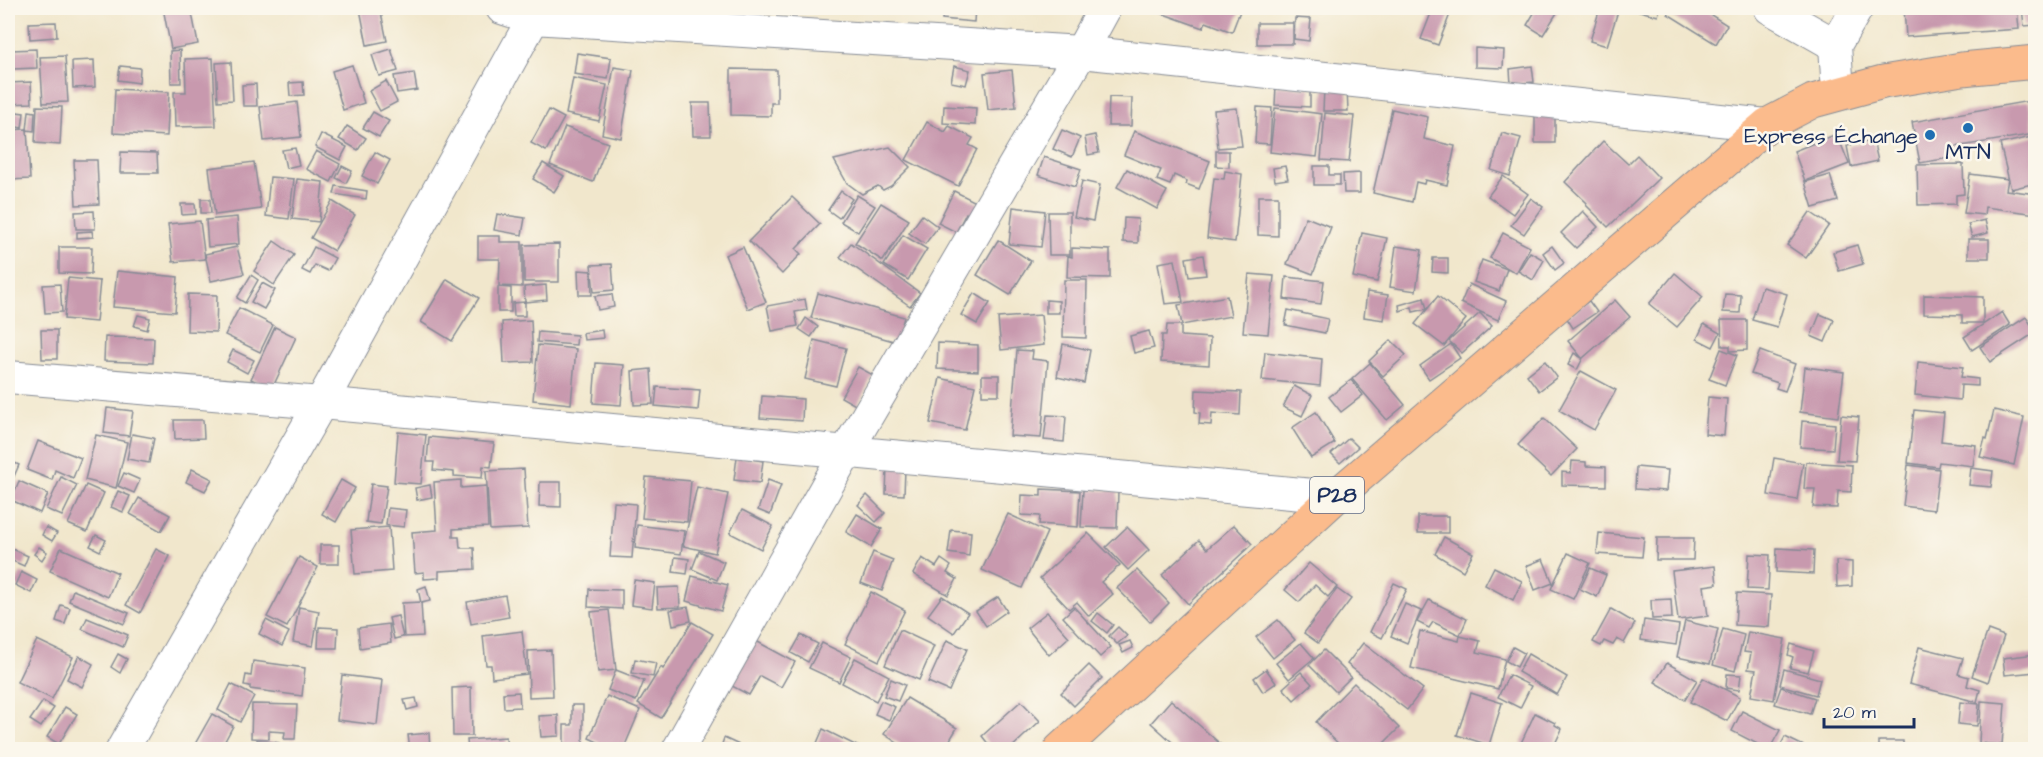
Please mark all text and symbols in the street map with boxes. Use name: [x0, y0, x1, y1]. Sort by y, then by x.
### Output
place label: Express Échange: [1744, 121, 1918, 153]
marker: MTN: [1961, 121, 1975, 135]
marker: Express Échange: [1923, 128, 1937, 142]
place label: MTN: [1945, 137, 1991, 168]
road number: P28: [1310, 477, 1364, 513]
scale bar: [1824, 691, 1914, 729]
text: 20 m: [1833, 700, 1876, 725]

